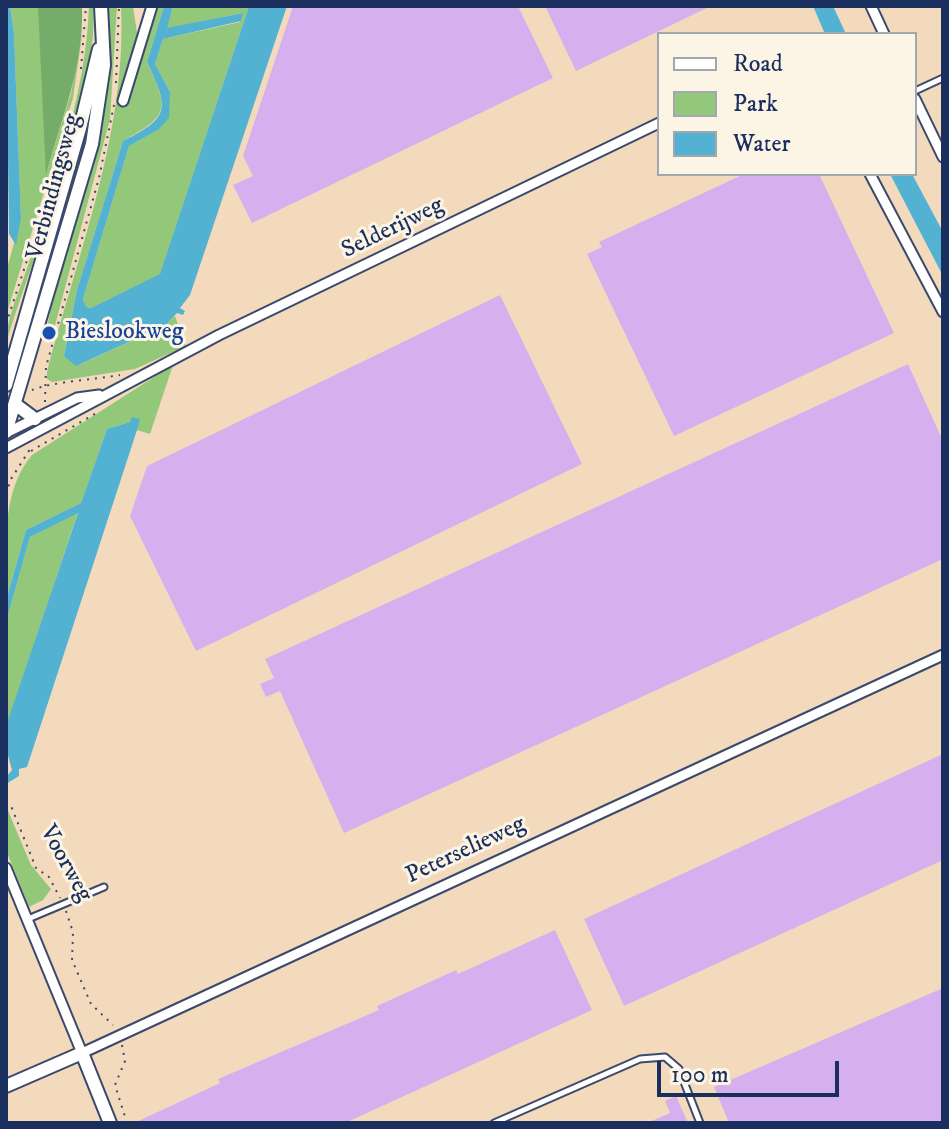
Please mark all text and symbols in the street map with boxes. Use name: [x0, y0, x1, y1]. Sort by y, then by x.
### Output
legend: [657, 32, 917, 176]
text: Road: [733, 49, 783, 79]
text: Park: [733, 89, 778, 119]
street label: Verbindingsweg: [22, 111, 88, 263]
text: Water: [733, 129, 790, 159]
street label: Selderijweg: [337, 192, 449, 266]
place label: Bieslookweg: [65, 319, 183, 347]
marker: Bieslookweg: [40, 324, 58, 342]
street label: Peterselieweg: [402, 811, 530, 891]
street label: Voorweg: [32, 821, 98, 907]
scale bar: [661, 1045, 843, 1095]
text: 100 m: [671, 1060, 729, 1090]

